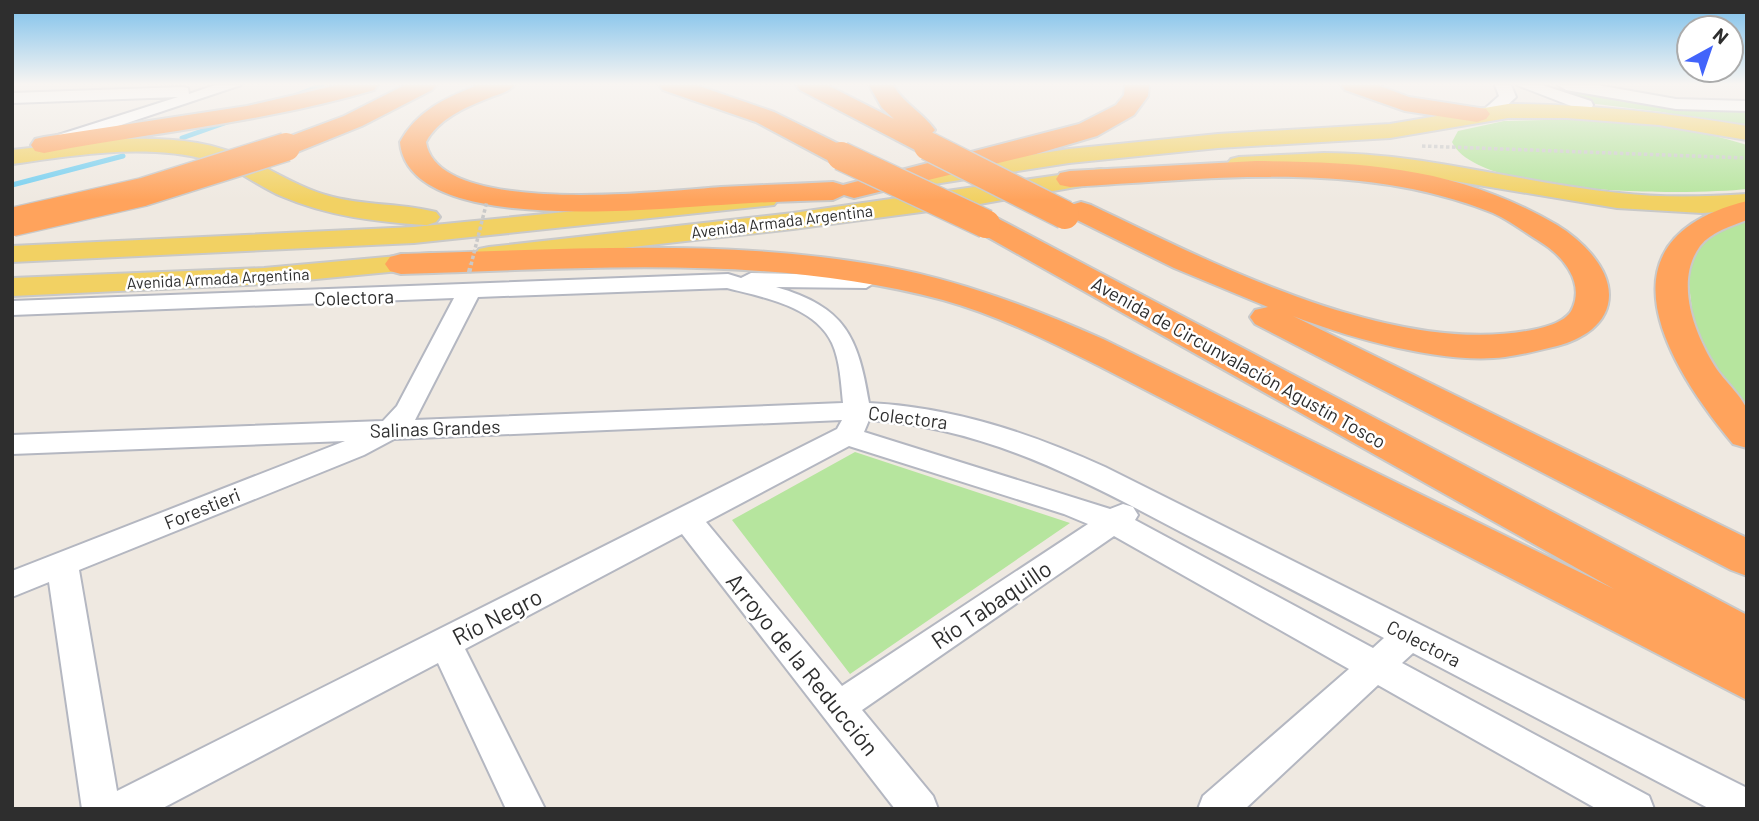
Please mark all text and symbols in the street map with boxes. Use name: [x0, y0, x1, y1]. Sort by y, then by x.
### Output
north arrow: [1675, 14, 1745, 84]
text: N: [1709, 23, 1733, 48]
street label: Avenida Armada Argentina: [690, 200, 874, 242]
street label: Avenida Armada Argentina: [126, 264, 310, 292]
street label: Avenida de Circunvalación Agustín Tosco: [1088, 271, 1390, 453]
street label: Colectora: [314, 284, 394, 310]
street label: Colectora: [867, 401, 949, 433]
street label: Salinas Grandes: [369, 414, 501, 442]
street label: Forestieri: [161, 482, 243, 534]
street label: Río Tabaquillo: [926, 554, 1056, 654]
street label: Arroyo de la Reducción: [721, 567, 885, 761]
street label: Río Negro: [447, 582, 547, 650]
street label: Colectora: [1383, 615, 1465, 671]

